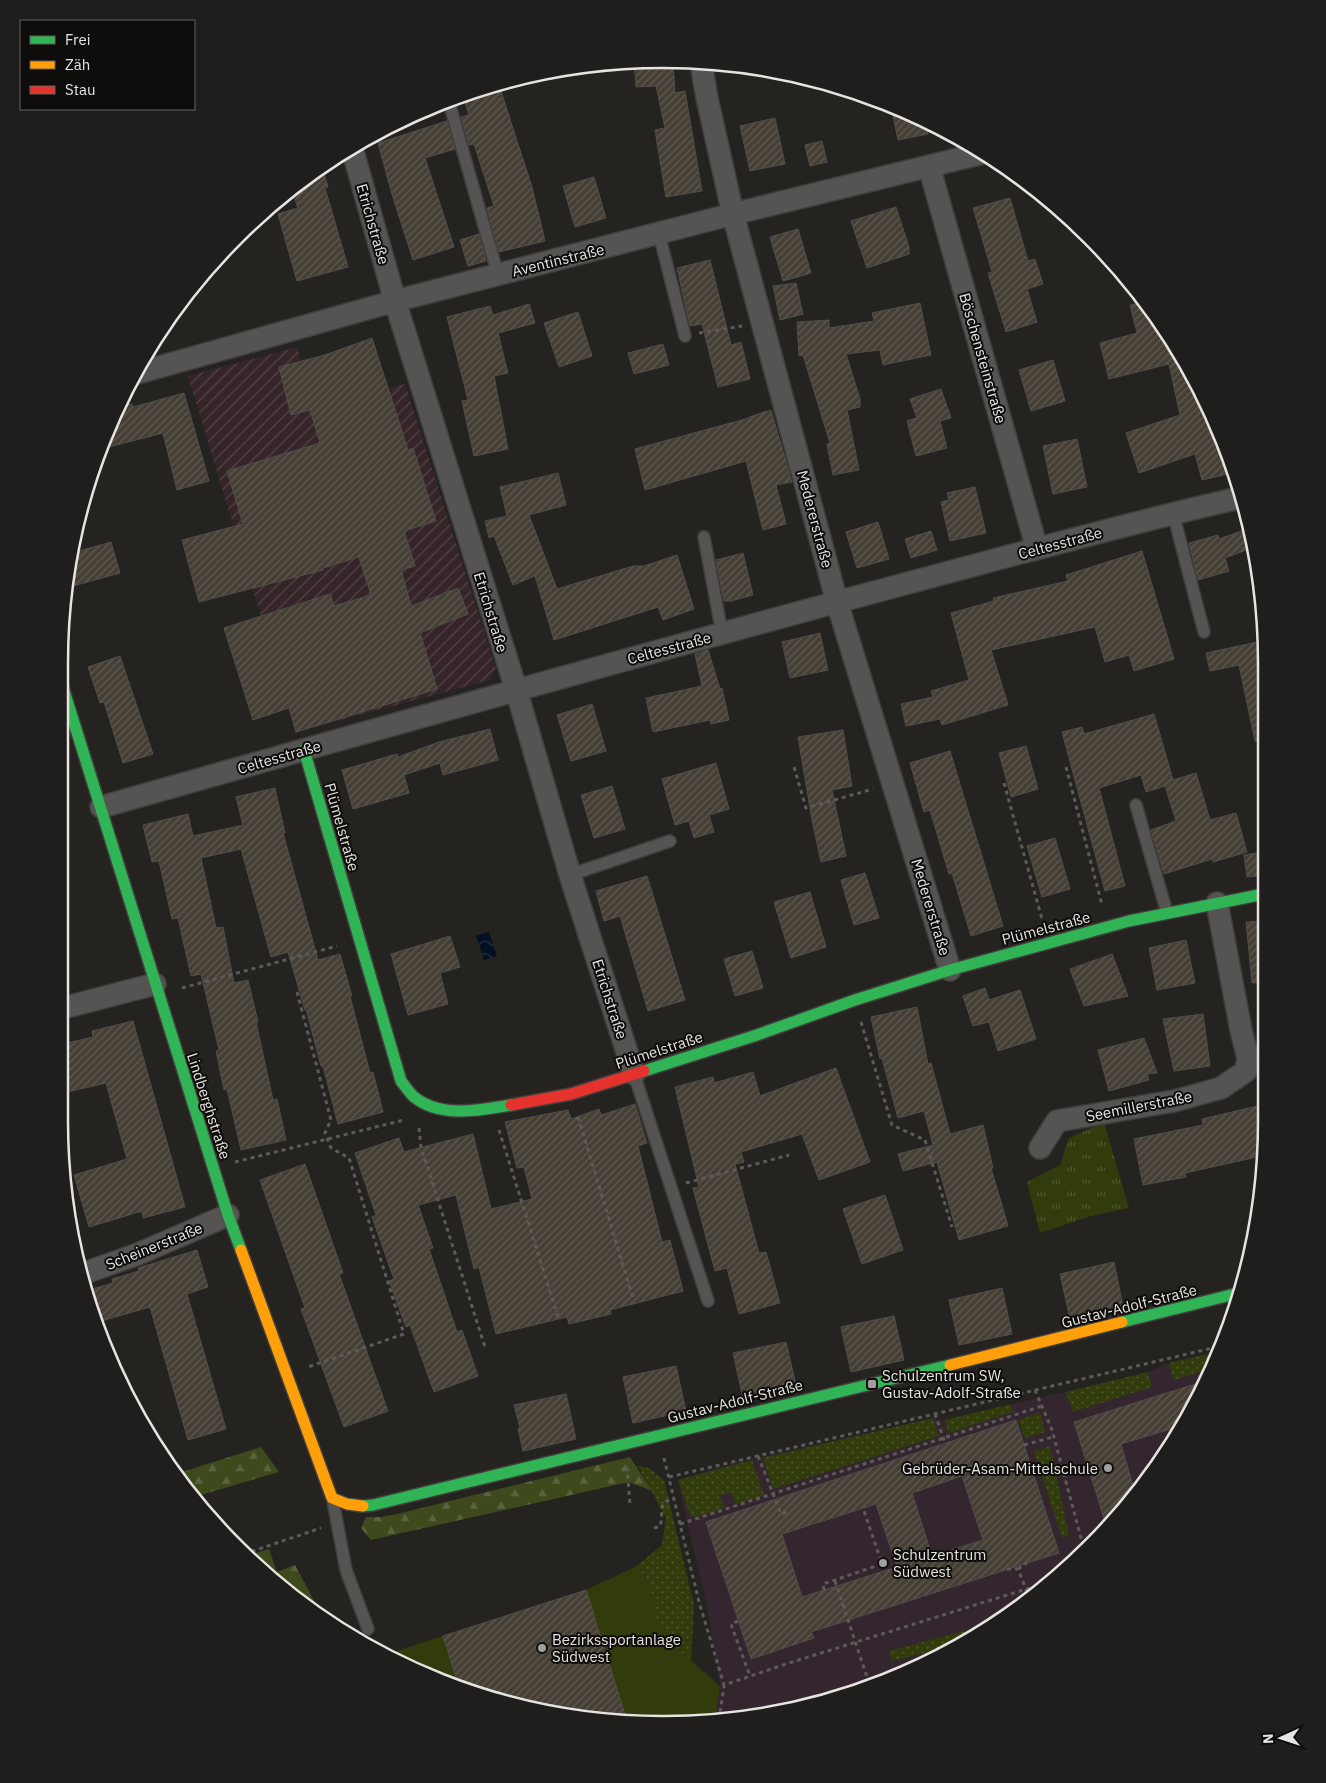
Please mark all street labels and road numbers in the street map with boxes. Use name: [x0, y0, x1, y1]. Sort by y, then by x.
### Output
street label: Etrichstraße: [352, 181, 394, 267]
street label: Aventinstraße: [510, 239, 606, 281]
street label: Böschensteinstraße: [955, 290, 1011, 426]
street label: Medererstraße: [793, 468, 837, 570]
street label: Celtesstraße: [1016, 523, 1104, 563]
street label: Etrichstraße: [470, 569, 512, 655]
street label: Celtesstraße: [625, 628, 713, 668]
street label: Celtesstraße: [235, 736, 323, 778]
street label: Plümelstraße: [320, 781, 364, 873]
street label: Medererstraße: [907, 856, 955, 958]
street label: Plümelstraße: [1000, 907, 1092, 949]
street label: Etrichstraße: [588, 957, 632, 1041]
street label: Plümelstraße: [613, 1027, 705, 1073]
street label: Lindberghstraße: [183, 1050, 235, 1162]
street label: Seemillerstraße: [1084, 1086, 1194, 1126]
street label: Scheinerstraße: [103, 1218, 205, 1274]
street label: Gustav-Adolf-Straße: [1059, 1280, 1199, 1332]
street label: Gustav-Adolf-Straße: [665, 1375, 805, 1427]

